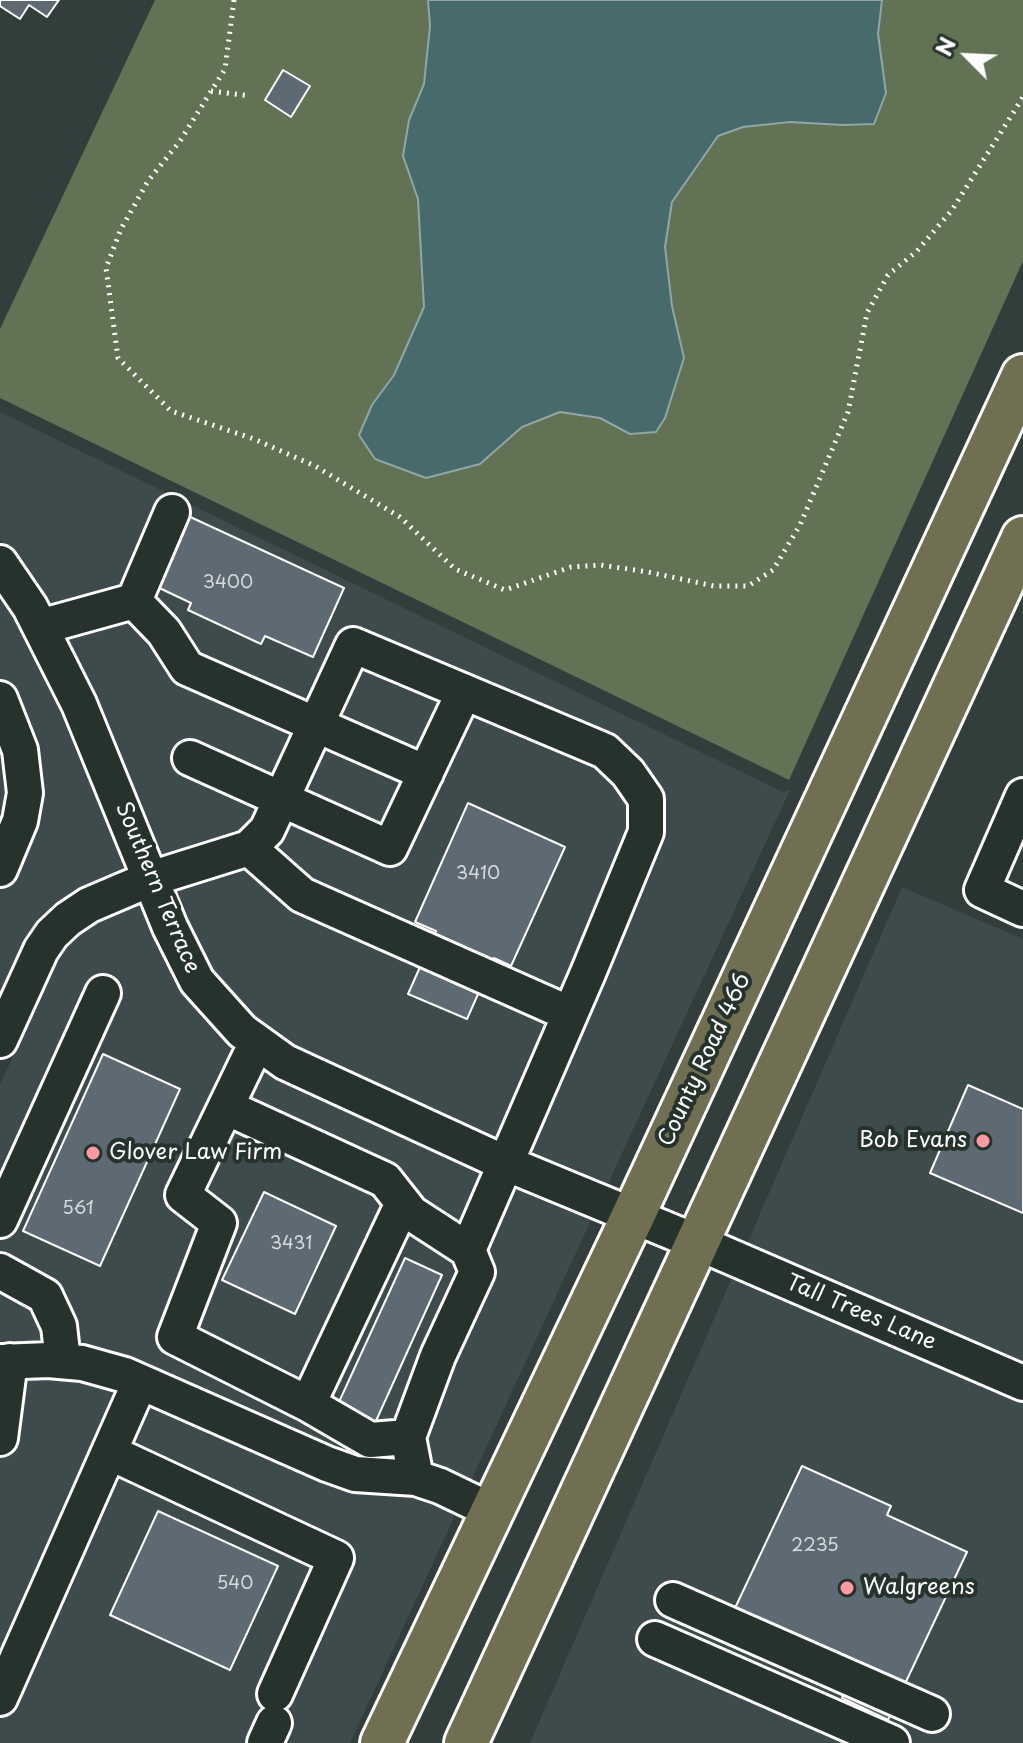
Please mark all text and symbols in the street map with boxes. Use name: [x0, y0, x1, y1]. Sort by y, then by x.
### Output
north arrow: [927, 16, 1007, 96]
text: N: [926, 31, 963, 61]
house number: 3400: [203, 572, 253, 594]
street label: Southern Terrace: [109, 799, 205, 977]
house number: 3410: [456, 863, 500, 885]
street label: County Road 466: [653, 969, 757, 1151]
place label: Bob Evans: [859, 1128, 967, 1154]
marker: Bob Evans: [974, 1132, 992, 1150]
place label: Glover Law Firm: [109, 1140, 282, 1166]
marker: Glover Law Firm: [84, 1144, 102, 1162]
house number: 561: [62, 1198, 94, 1220]
house number: 3431: [270, 1233, 312, 1255]
street label: Tall Trees Lane: [782, 1269, 940, 1357]
house number: 2235: [791, 1535, 839, 1557]
house number: 540: [217, 1573, 253, 1595]
place label: Walgreens: [863, 1575, 975, 1601]
marker: Walgreens: [838, 1579, 856, 1597]

